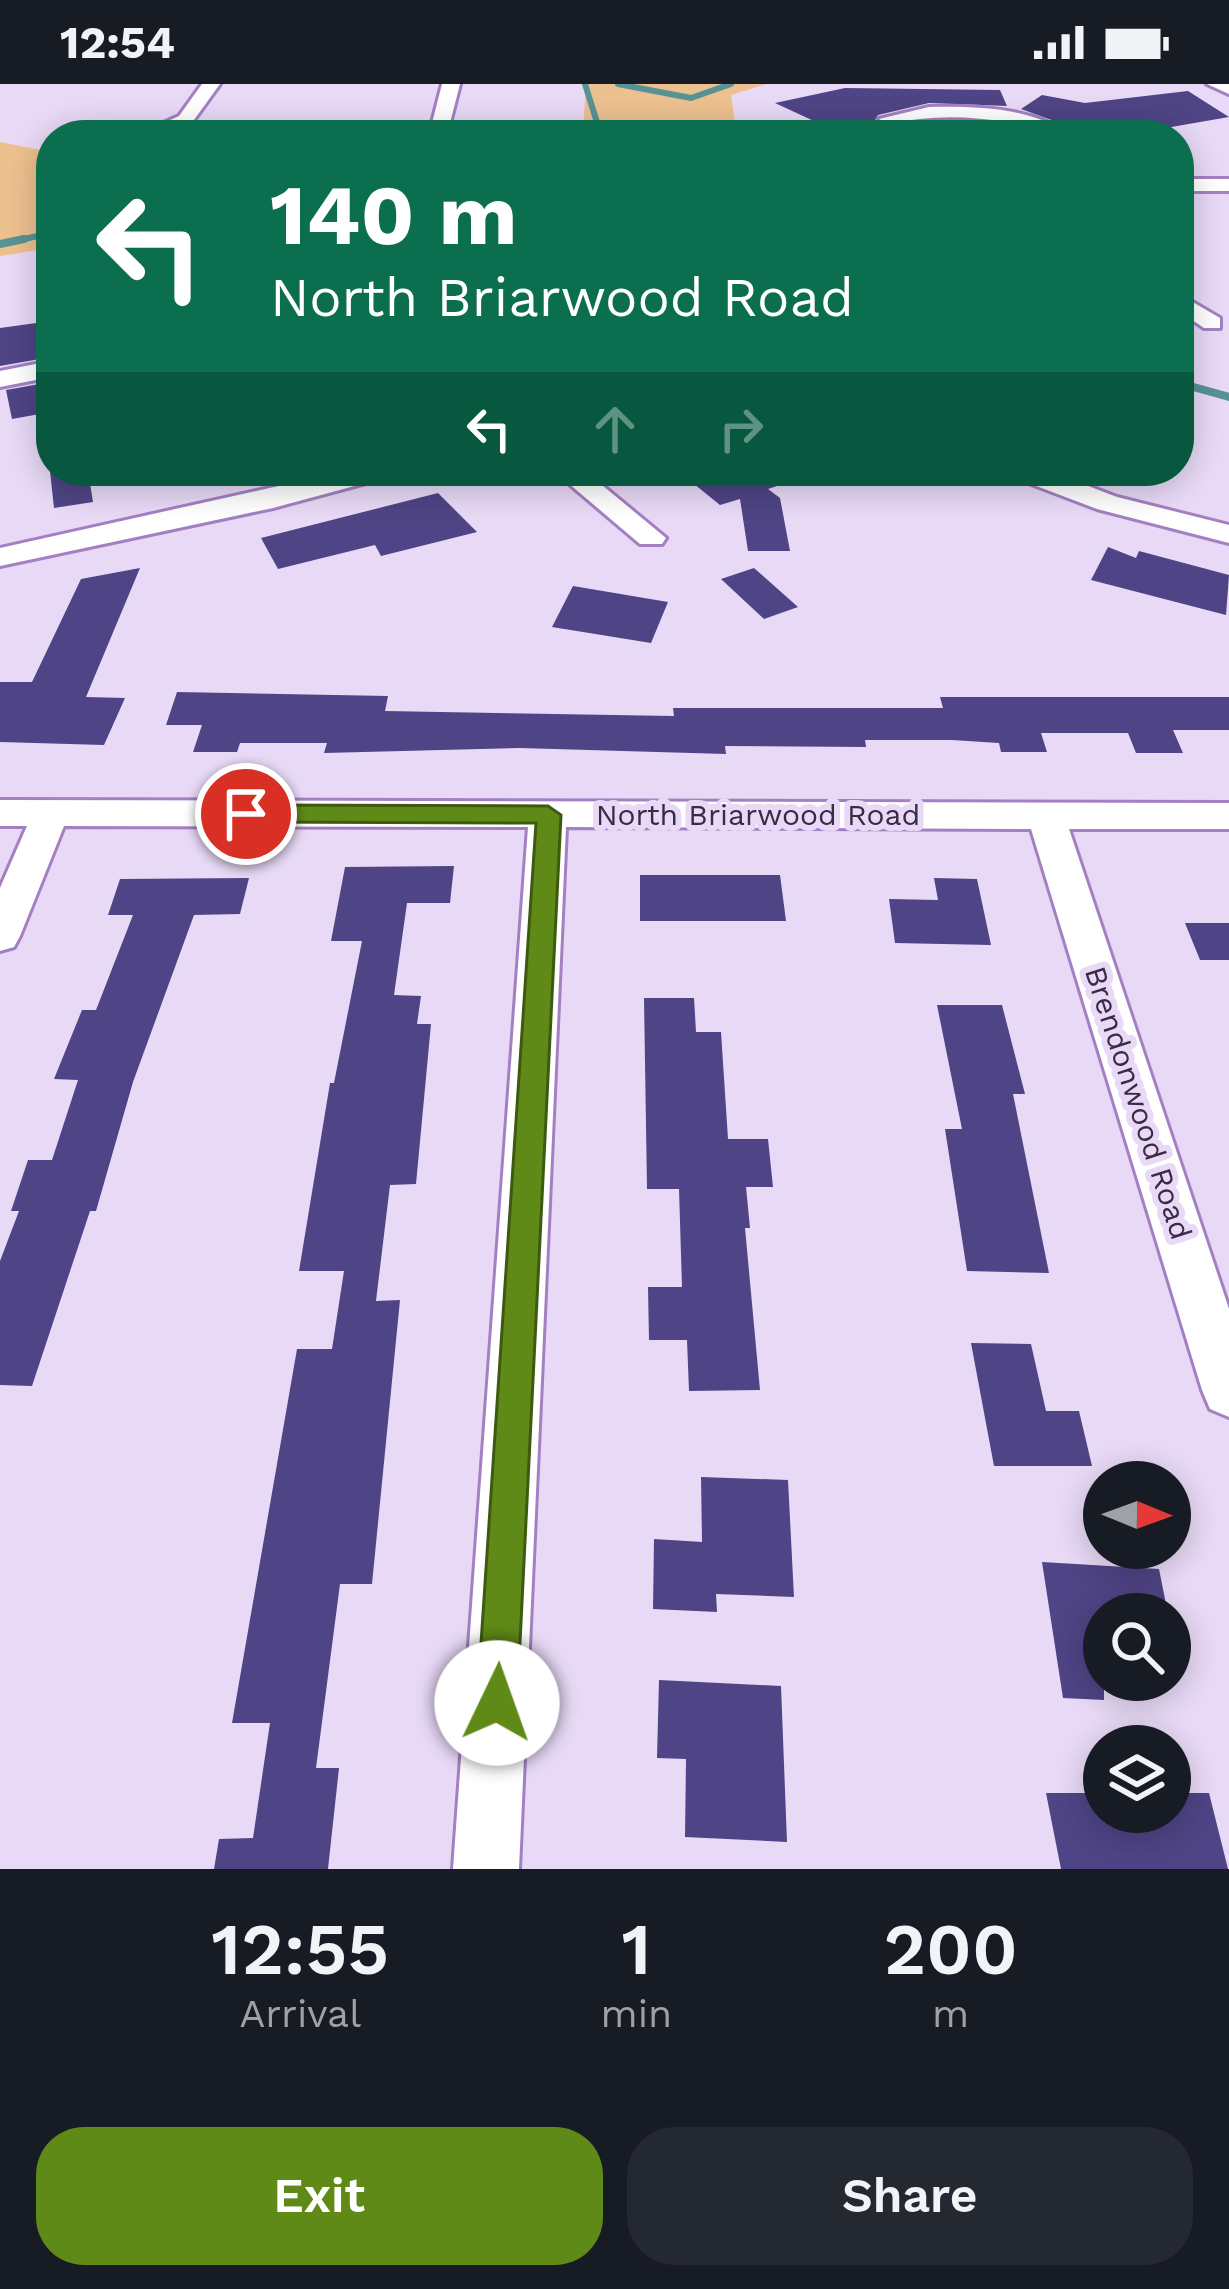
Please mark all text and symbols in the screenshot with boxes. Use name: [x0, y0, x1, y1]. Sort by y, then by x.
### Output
text: 12:54: [60, 16, 175, 69]
text: 140 m: [270, 166, 518, 264]
icon: left: [72, 168, 228, 324]
text: North Briarwood Road: [270, 266, 854, 329]
icon: left: [456, 396, 522, 462]
icon: ahead: [582, 396, 648, 462]
icon: right: [708, 396, 774, 462]
pin: [195, 763, 297, 865]
icon: arrive: [213, 781, 279, 847]
street label: North Briarwood Road: [596, 797, 920, 832]
street label: Brendonwood Road: [1078, 962, 1199, 1244]
north arrow: [1083, 1461, 1191, 1569]
map controls: [1083, 1461, 1191, 1833]
button: search: [1083, 1593, 1191, 1701]
position arrow: [434, 1640, 560, 1766]
button: layers: [1083, 1725, 1191, 1833]
text: 12:55: [211, 1907, 389, 1991]
text: 1: [621, 1907, 651, 1991]
text: 200: [884, 1907, 1018, 1991]
text: Arrival: [239, 1991, 361, 2036]
text: min: [601, 1991, 672, 2036]
text: m: [932, 1991, 969, 2036]
button: Exit: [36, 2127, 603, 2265]
button: Share: [627, 2127, 1193, 2265]

